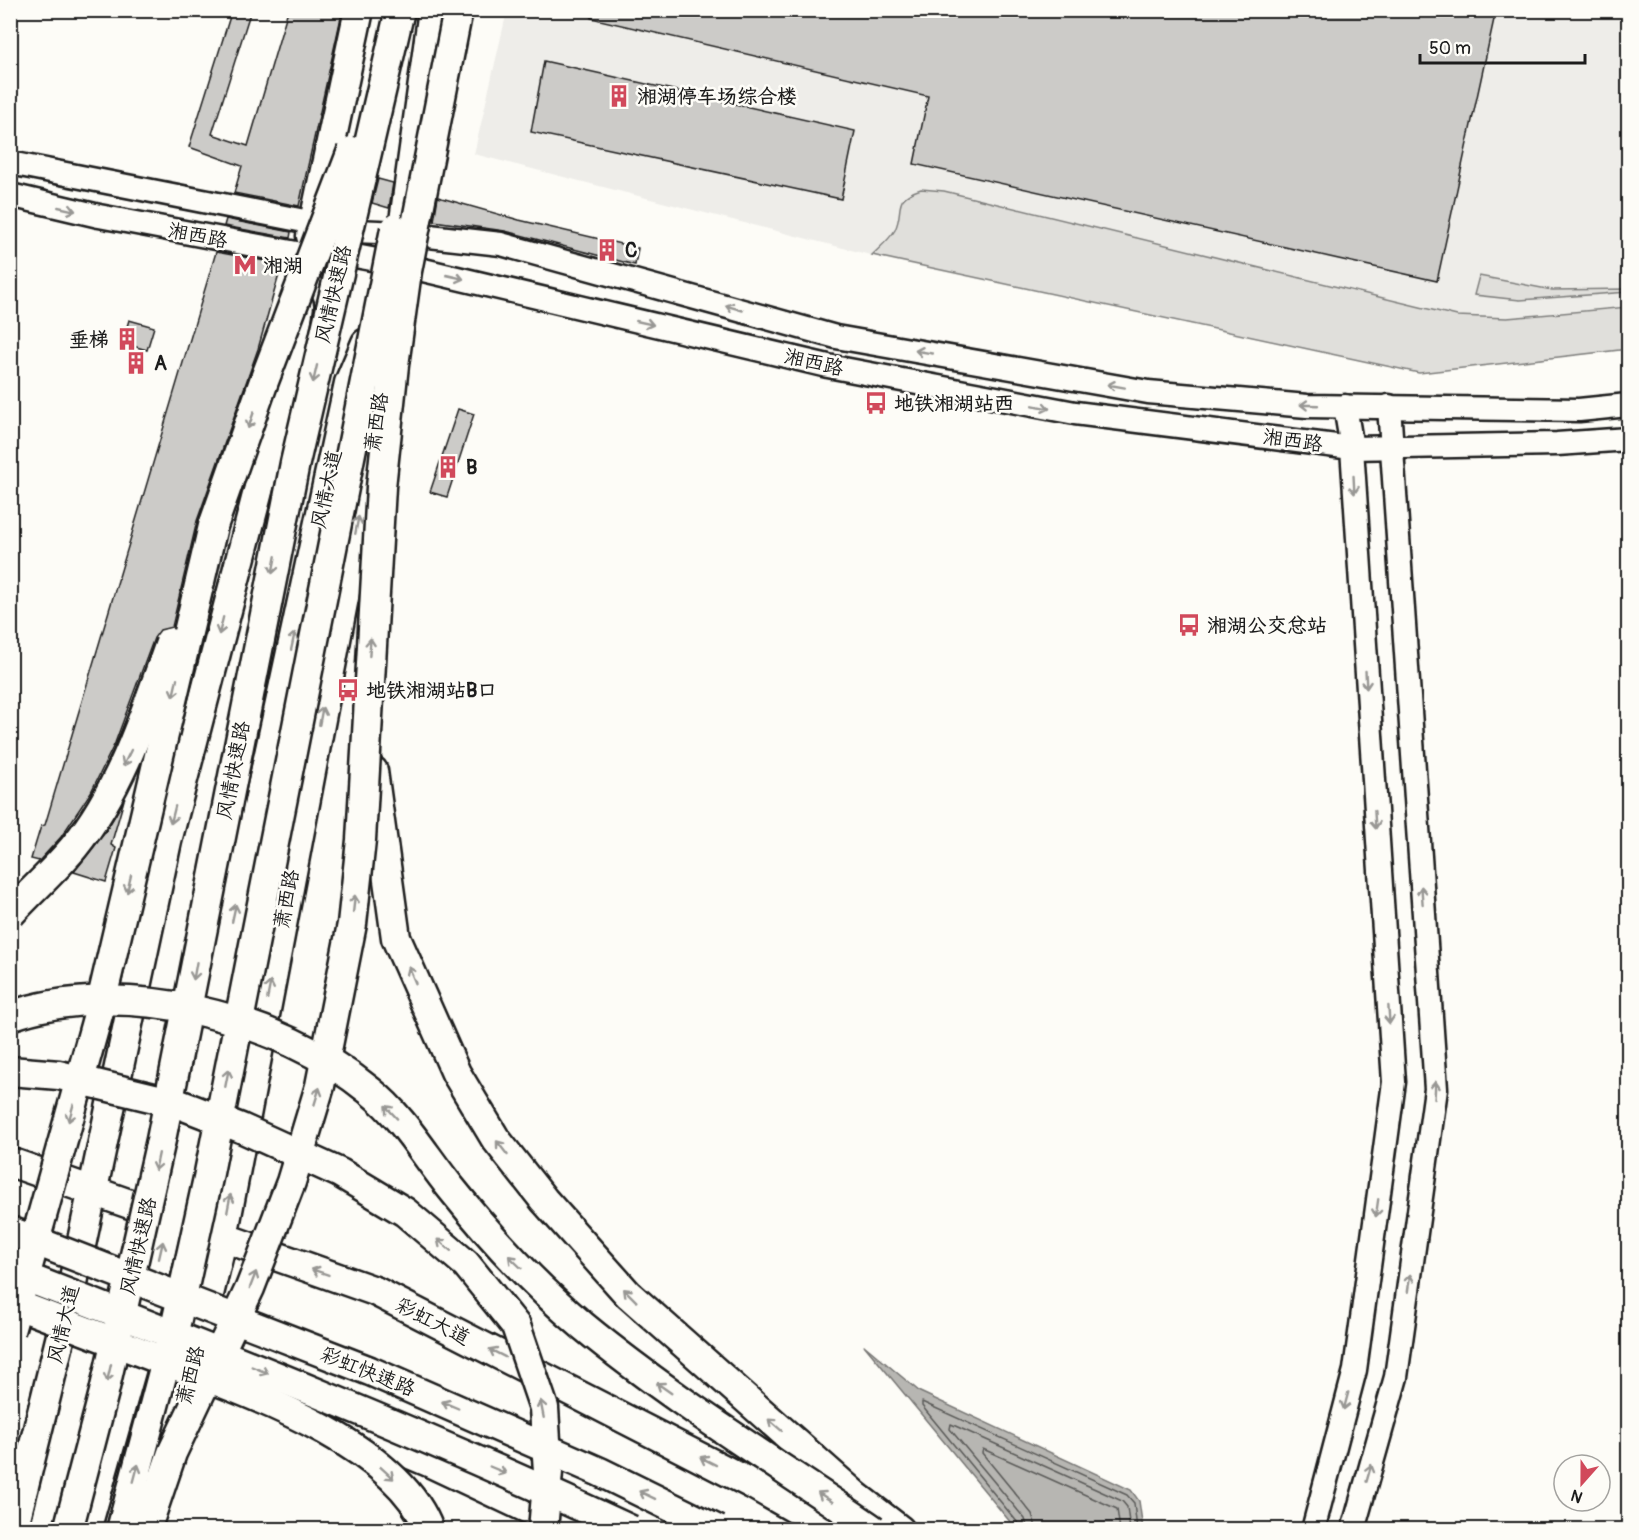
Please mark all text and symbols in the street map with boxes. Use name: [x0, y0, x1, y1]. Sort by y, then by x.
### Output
scale bar: [1420, 27, 1585, 65]
text: 50 m: [1429, 37, 1471, 60]
building icon: 湘湖停车场综合楼: [606, 83, 632, 109]
place label: 湘湖停车场综合楼: [637, 84, 797, 109]
one-way arrow: [58, 203, 77, 215]
street label: 湘西路: [166, 217, 231, 254]
building icon: C: [594, 237, 620, 263]
place label: C: [625, 238, 637, 263]
street label: 风情快速路: [310, 242, 357, 346]
metro station icon: 湘湖: [232, 252, 258, 278]
place label: 湘湖: [263, 253, 303, 278]
one-way arrow: [446, 272, 465, 284]
one-way arrow: [725, 302, 744, 314]
one-way arrow: [635, 317, 654, 329]
building icon: 垂梯: [114, 326, 140, 352]
place label: 垂梯: [69, 327, 109, 352]
street label: 湘西路: [782, 344, 847, 382]
one-way arrow: [914, 346, 934, 357]
building icon: A: [123, 350, 149, 376]
place label: A: [154, 351, 167, 376]
one-way arrow: [309, 364, 320, 383]
one-way arrow: [1106, 380, 1126, 391]
street label: 萧西路: [359, 390, 394, 454]
bus stop icon: 地铁湘湖站西: [863, 390, 889, 416]
place label: 地铁湘湖站西: [894, 391, 1014, 416]
one-way arrow: [1300, 400, 1320, 411]
one-way arrow: [1031, 402, 1050, 413]
one-way arrow: [244, 410, 255, 428]
street label: 湘西路: [1261, 424, 1325, 457]
street label: 风情大道: [306, 447, 347, 531]
building icon: B: [435, 454, 461, 480]
place label: B: [466, 455, 477, 480]
one-way arrow: [1349, 474, 1360, 494]
one-way arrow: [352, 515, 363, 535]
one-way arrow: [268, 555, 279, 574]
bus stop icon: 湘湖公交总站: [1176, 612, 1202, 638]
place label: 湘湖公交总站: [1207, 613, 1327, 638]
one-way arrow: [215, 617, 227, 636]
one-way arrow: [287, 631, 299, 650]
one-way arrow: [365, 637, 376, 657]
one-way arrow: [1360, 669, 1371, 689]
bus stop icon: 地铁湘湖站B口: [335, 677, 361, 703]
one-way arrow: [169, 678, 181, 697]
place label: 地铁湘湖站B口: [366, 678, 497, 703]
one-way arrow: [316, 707, 327, 727]
street label: 风情快速路: [212, 718, 255, 822]
one-way arrow: [121, 749, 133, 766]
one-way arrow: [167, 806, 179, 825]
one-way arrow: [1370, 810, 1381, 830]
street label: 萧西路: [268, 866, 305, 931]
one-way arrow: [123, 874, 135, 893]
one-way arrow: [1416, 886, 1427, 906]
one-way arrow: [349, 895, 360, 915]
one-way arrow: [229, 904, 240, 924]
one-way arrow: [189, 961, 200, 981]
one-way arrow: [406, 967, 417, 985]
one-way arrow: [264, 981, 275, 1001]
one-way arrow: [1384, 1004, 1395, 1024]
one-way arrow: [222, 1069, 234, 1088]
one-way arrow: [1429, 1080, 1440, 1100]
one-way arrow: [312, 1087, 323, 1106]
one-way arrow: [65, 1104, 76, 1123]
one-way arrow: [384, 1105, 398, 1120]
one-way arrow: [496, 1140, 509, 1156]
one-way arrow: [150, 1153, 162, 1172]
one-way arrow: [224, 1193, 235, 1213]
street label: 风情快速路: [115, 1194, 162, 1298]
one-way arrow: [1371, 1198, 1382, 1218]
one-way arrow: [436, 1239, 452, 1252]
one-way arrow: [156, 1241, 168, 1260]
one-way arrow: [508, 1255, 523, 1269]
one-way arrow: [311, 1265, 330, 1276]
one-way arrow: [248, 1271, 259, 1290]
one-way arrow: [1404, 1274, 1415, 1293]
street label: 风情大道: [42, 1282, 85, 1366]
one-way arrow: [622, 1287, 637, 1302]
street label: 彩虹大道: [391, 1292, 474, 1351]
street label: 彩虹快速路: [317, 1341, 420, 1402]
street label: 萧西路: [171, 1342, 210, 1407]
one-way arrow: [488, 1347, 506, 1359]
one-way arrow: [102, 1363, 114, 1382]
one-way arrow: [250, 1365, 269, 1376]
one-way arrow: [656, 1382, 673, 1394]
one-way arrow: [1340, 1391, 1352, 1410]
one-way arrow: [441, 1399, 459, 1410]
one-way arrow: [536, 1399, 547, 1419]
one-way arrow: [767, 1418, 782, 1432]
north arrow: [1552, 1453, 1612, 1513]
one-way arrow: [699, 1455, 717, 1467]
one-way arrow: [131, 1464, 143, 1483]
one-way arrow: [1364, 1464, 1375, 1483]
one-way arrow: [489, 1465, 507, 1476]
one-way arrow: [379, 1466, 394, 1480]
text: N: [1568, 1485, 1586, 1507]
one-way arrow: [638, 1488, 656, 1500]
one-way arrow: [818, 1491, 834, 1503]

